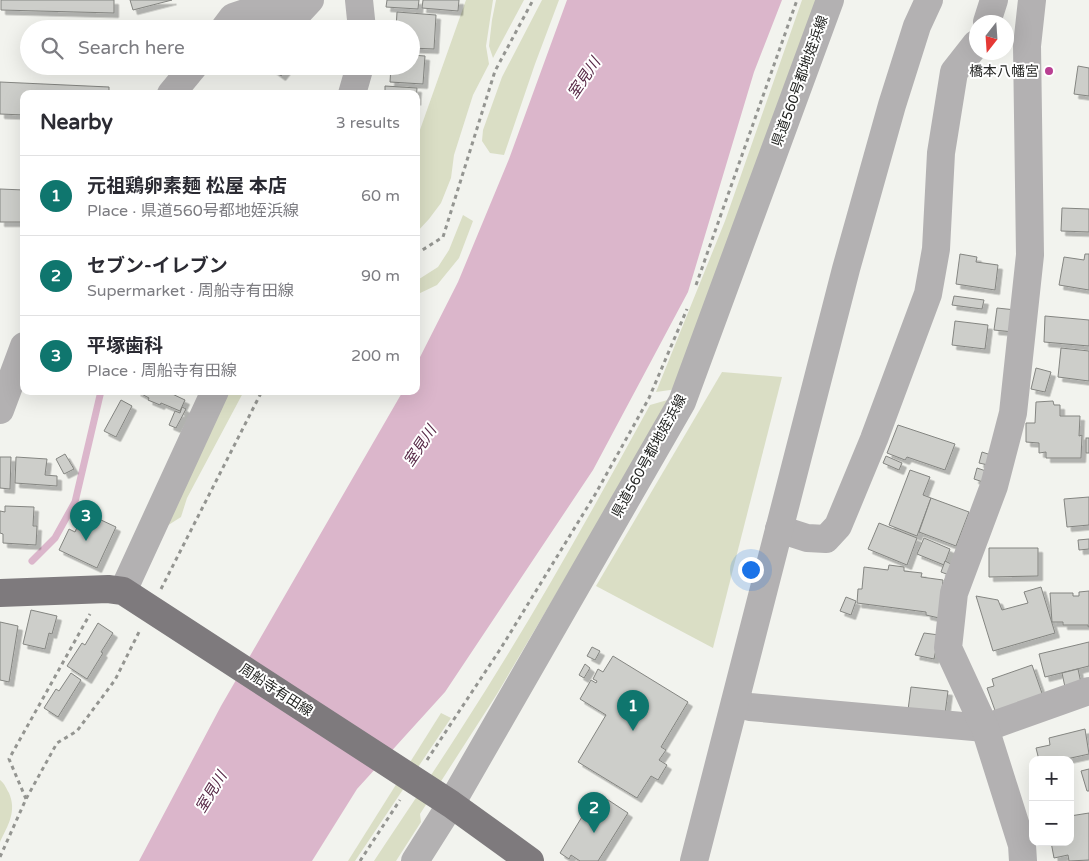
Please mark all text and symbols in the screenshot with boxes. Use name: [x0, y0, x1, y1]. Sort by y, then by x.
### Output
street label: 県道560号都地姪浜線: [768, 13, 832, 149]
north arrow: [969, 15, 1014, 60]
search box: [20, 20, 420, 75]
icon: search: [38, 34, 66, 62]
text: Search here: [78, 37, 185, 59]
water label: 室見川: [564, 53, 605, 102]
place label: 橋本八幡宮: [969, 63, 1039, 80]
marker: 橋本八幡宮: [1043, 65, 1055, 77]
text: Nearby: [40, 110, 113, 135]
text: 3 results: [336, 113, 400, 133]
text: 元祖鶏卵素麺 松屋 本店: [87, 175, 287, 197]
text: 1: [51, 186, 61, 206]
text: 60 m: [361, 186, 400, 206]
text: Place · 県道560号都地姪浜線: [87, 201, 299, 221]
text: セブン-イレブン: [87, 255, 228, 277]
text: 2: [51, 266, 61, 286]
text: 90 m: [361, 266, 400, 286]
text: Supermarket · 周船寺有田線: [87, 281, 294, 301]
text: 平塚歯科: [87, 335, 163, 357]
text: 3: [51, 346, 61, 366]
text: 200 m: [351, 346, 400, 366]
text: Place · 周船寺有田線: [87, 361, 237, 381]
street label: 県道560号都地姪浜線: [608, 391, 690, 521]
water label: 室見川: [400, 421, 441, 470]
pin: 3: [70, 500, 102, 541]
your location: [738, 557, 764, 583]
street label: 周船寺有田線: [236, 660, 316, 720]
pin: 1: [617, 690, 649, 731]
map controls: [1029, 756, 1074, 846]
button: +: [1029, 756, 1074, 801]
water label: 室見川: [192, 766, 231, 816]
pin: 2: [578, 792, 610, 833]
button: −: [1029, 801, 1074, 846]

